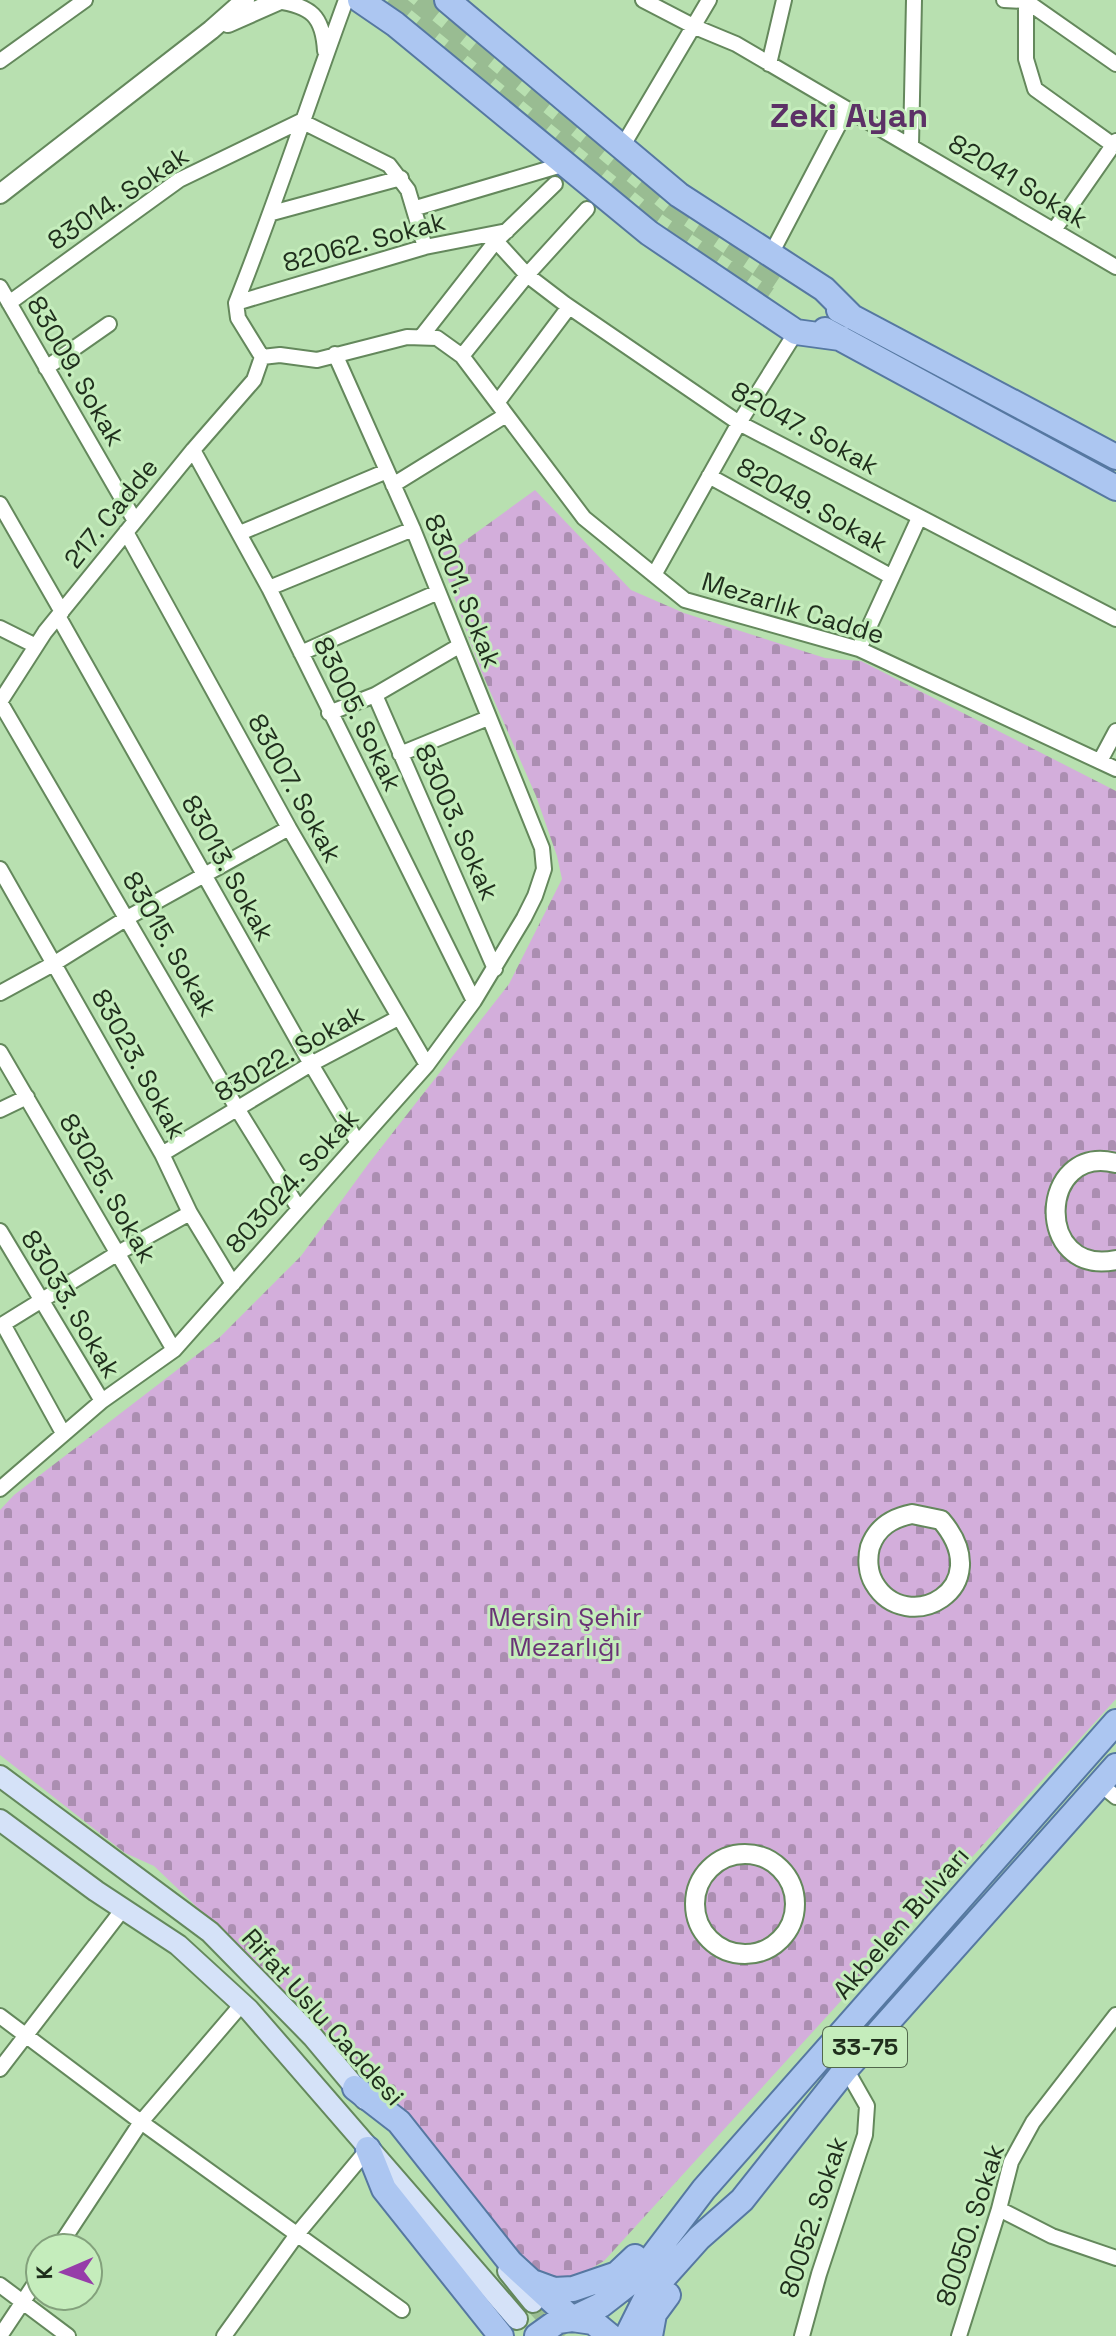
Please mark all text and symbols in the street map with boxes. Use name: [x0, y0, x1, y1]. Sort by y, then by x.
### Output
district label: Zeki Ayan: [770, 94, 928, 137]
street label: 82041 Sokak: [942, 126, 1094, 236]
street label: 83014. Sokak: [41, 138, 195, 258]
street label: 82062. Sokak: [279, 204, 449, 280]
street label: 83009. Sokak: [19, 290, 133, 452]
street label: 82047. Sokak: [725, 373, 885, 483]
street label: 82049. Sokak: [731, 450, 893, 560]
street label: 217. Cadde: [56, 451, 166, 575]
street label: 83001. Sokak: [417, 509, 509, 673]
street label: Mezarlık Cadde: [698, 564, 888, 652]
street label: 83005. Sokak: [306, 631, 410, 797]
street label: 83007. Sokak: [240, 708, 350, 868]
street label: 83003. Sokak: [407, 738, 507, 906]
street label: 83013. Sokak: [174, 789, 282, 947]
street label: 83015. Sokak: [115, 865, 225, 1023]
street label: 83023. Sokak: [84, 983, 194, 1145]
street label: 83022. Sokak: [208, 997, 370, 1109]
street label: 803024. Sokak: [218, 1101, 366, 1261]
street label: 83025. Sokak: [52, 1107, 164, 1269]
street label: 83033. Sokak: [13, 1224, 129, 1384]
park label: Mersin Şehir Mezarlığı: [488, 1600, 642, 1664]
street label: Akbelen Bulvarı: [825, 1840, 977, 2006]
street label: Rifat Uslu Caddesi: [234, 1921, 412, 2113]
road number: 33-75: [823, 2027, 907, 2067]
street label: 80052. Sokak: [771, 2132, 855, 2302]
street label: 80050. Sokak: [928, 2140, 1012, 2310]
north arrow: [24, 2232, 104, 2312]
text: K: [30, 2265, 58, 2280]

